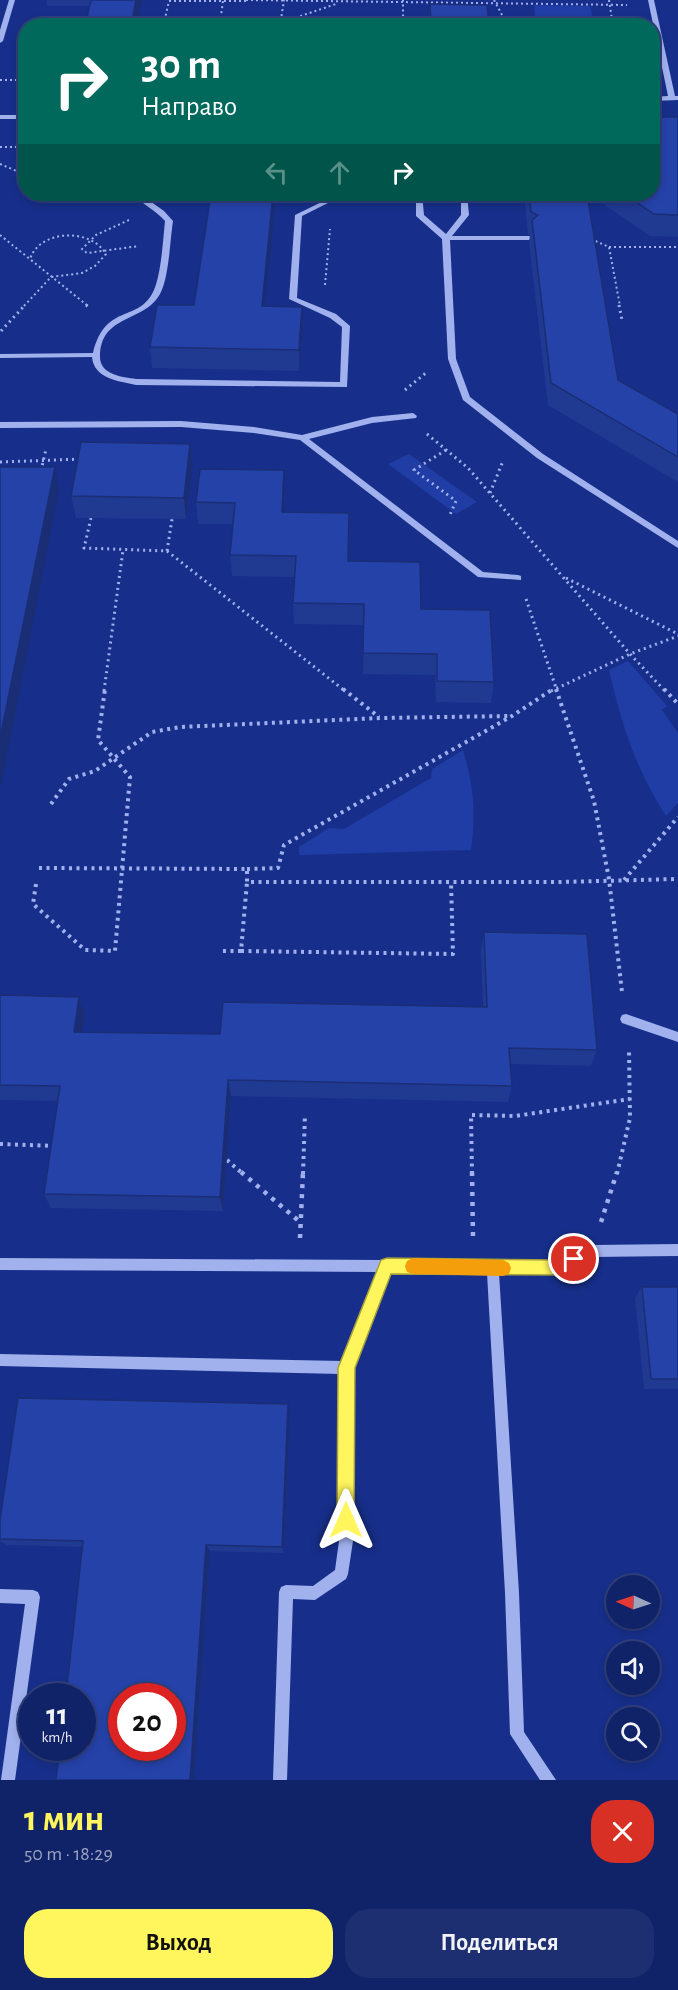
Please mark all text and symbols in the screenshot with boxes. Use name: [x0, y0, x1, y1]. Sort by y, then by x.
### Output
icon: right: [42, 42, 120, 120]
text: 30 m: [141, 44, 221, 86]
text: Направо: [141, 93, 237, 120]
icon: left: [260, 156, 293, 189]
icon: ahead: [323, 156, 356, 189]
icon: right: [386, 156, 419, 189]
pin: [548, 1233, 599, 1284]
icon: arrive: [557, 1242, 590, 1275]
position arrow: [314, 1488, 378, 1552]
north arrow: [606, 1575, 660, 1629]
map controls: [606, 1575, 660, 1761]
button: sound: [606, 1641, 660, 1695]
speed limit sign: 20: [108, 1683, 186, 1761]
text: 11: [46, 1700, 68, 1730]
button: search: [606, 1707, 660, 1761]
text: km/h: [42, 1730, 72, 1745]
button: close: [591, 1800, 654, 1863]
text: 1 мин: [24, 1801, 104, 1837]
text: 50 m · 18:29: [24, 1844, 113, 1864]
button: Выход: [24, 1909, 333, 1978]
button: Поделиться: [345, 1909, 654, 1978]

